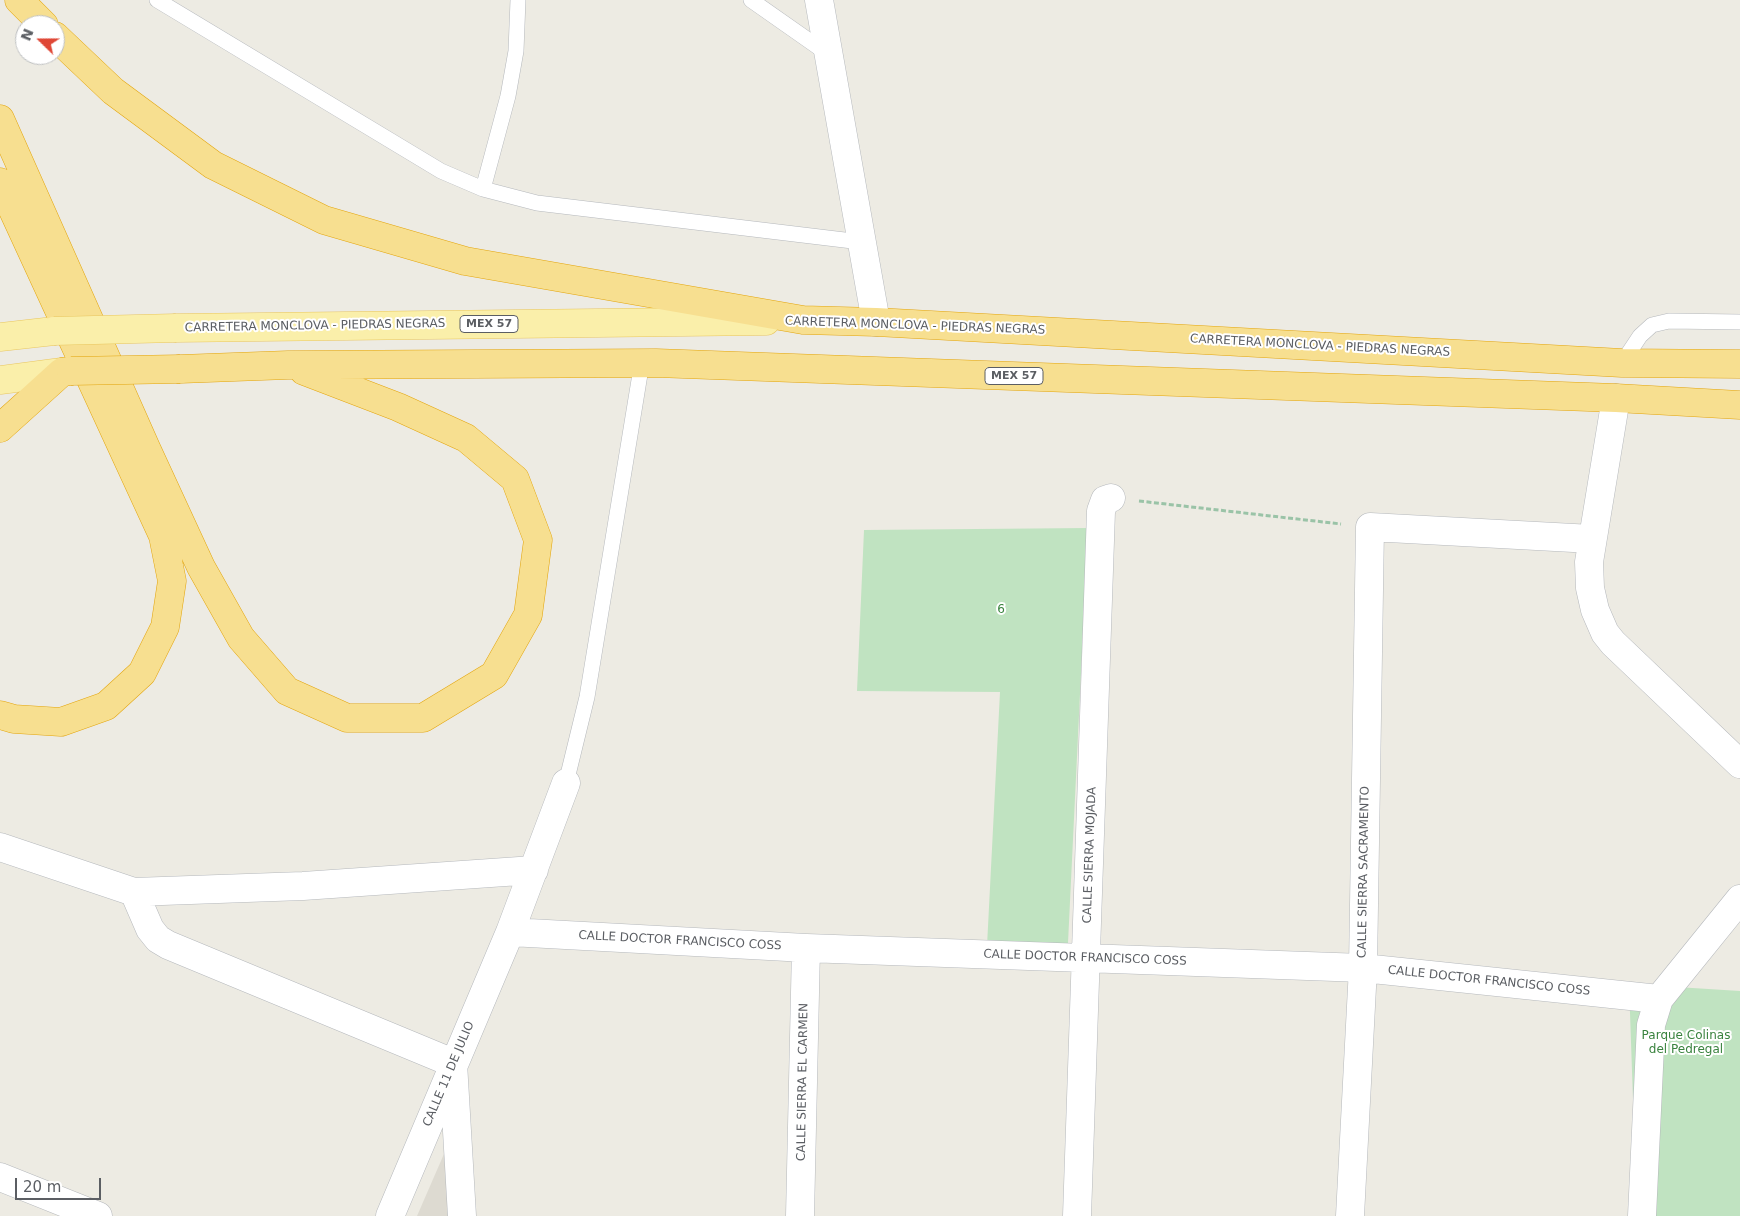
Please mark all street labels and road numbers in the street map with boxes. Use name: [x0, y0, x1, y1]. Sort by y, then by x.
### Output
street label: CARRETERA MONCLOVA - PIEDRAS NEGRAS: [785, 314, 1045, 338]
road number: MEX 57: [460, 316, 518, 332]
street label: CARRETERA MONCLOVA - PIEDRAS NEGRAS: [185, 317, 445, 335]
street label: CARRETERA MONCLOVA - PIEDRAS NEGRAS: [1190, 332, 1450, 360]
road number: MEX 57: [985, 368, 1043, 384]
street label: CALLE SIERRA MOJADA: [1080, 786, 1100, 924]
street label: CALLE SIERRA SACRAMENTO: [1355, 786, 1373, 958]
street label: CALLE DOCTOR FRANCISCO COSS: [578, 928, 782, 954]
street label: CALLE DOCTOR FRANCISCO COSS: [983, 947, 1187, 969]
street label: CALLE DOCTOR FRANCISCO COSS: [1387, 963, 1591, 999]
street label: CALLE SIERRA EL CARMEN: [794, 1003, 812, 1161]
street label: CALLE 11 DE JULIO: [420, 1019, 478, 1129]

